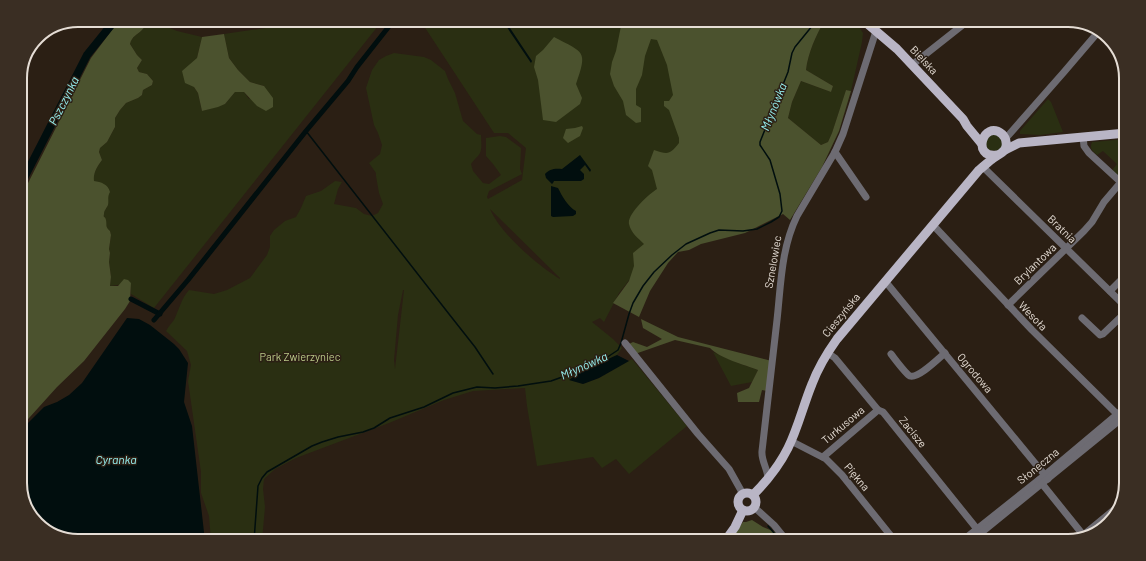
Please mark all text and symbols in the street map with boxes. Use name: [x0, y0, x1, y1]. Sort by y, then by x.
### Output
street label: Bielska: [908, 43, 941, 77]
water label: Pszczynka: [45, 74, 81, 127]
water label: Młynówka: [757, 81, 789, 133]
street label: Bratnia: [1045, 212, 1079, 245]
street label: Sznelowiec: [761, 234, 784, 289]
street label: Brylantowa: [1011, 240, 1058, 287]
street label: Cieszyńska: [819, 290, 862, 339]
street label: Wesoła: [1016, 298, 1050, 333]
water label: Młynówka: [558, 348, 609, 382]
park label: Park Zwierzyniec: [260, 350, 341, 363]
street label: Ogrodowa: [955, 350, 996, 395]
street label: Turkusowa: [819, 403, 867, 446]
street label: Zacisze: [897, 414, 930, 450]
street label: Słoneczna: [1014, 445, 1061, 486]
water label: Cyranka: [95, 452, 137, 466]
street label: Piękna: [842, 460, 873, 493]

